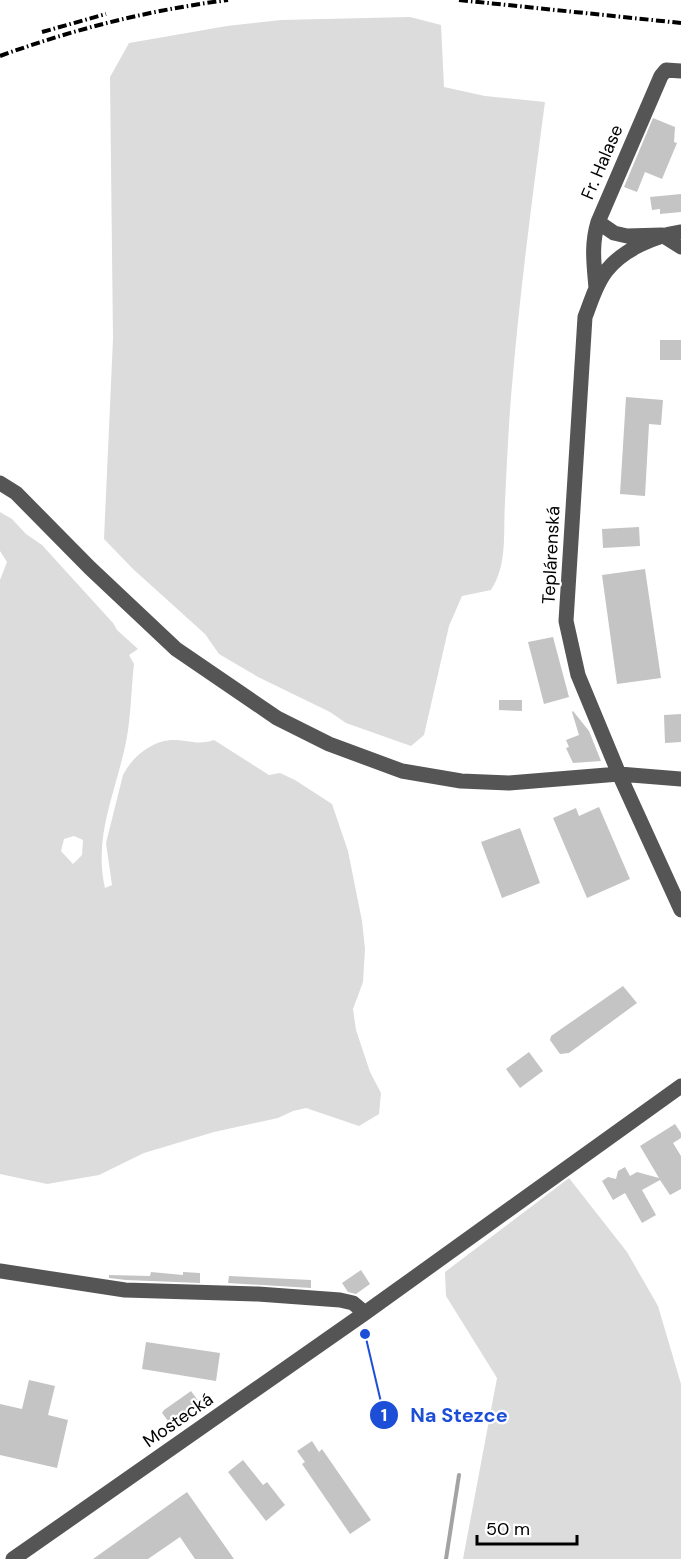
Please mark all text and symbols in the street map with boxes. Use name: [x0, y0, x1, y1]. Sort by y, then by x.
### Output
street label: Fr. Halase: [576, 121, 628, 203]
street label: Teplárenská: [536, 505, 566, 605]
street label: Mostecká: [138, 1387, 218, 1453]
callout: Na Stezce: [369, 1396, 520, 1434]
text: Na Stezce: [410, 1402, 508, 1428]
text: 1: [381, 1403, 387, 1427]
scale bar: [477, 1508, 578, 1546]
text: 50 m: [486, 1517, 530, 1541]

